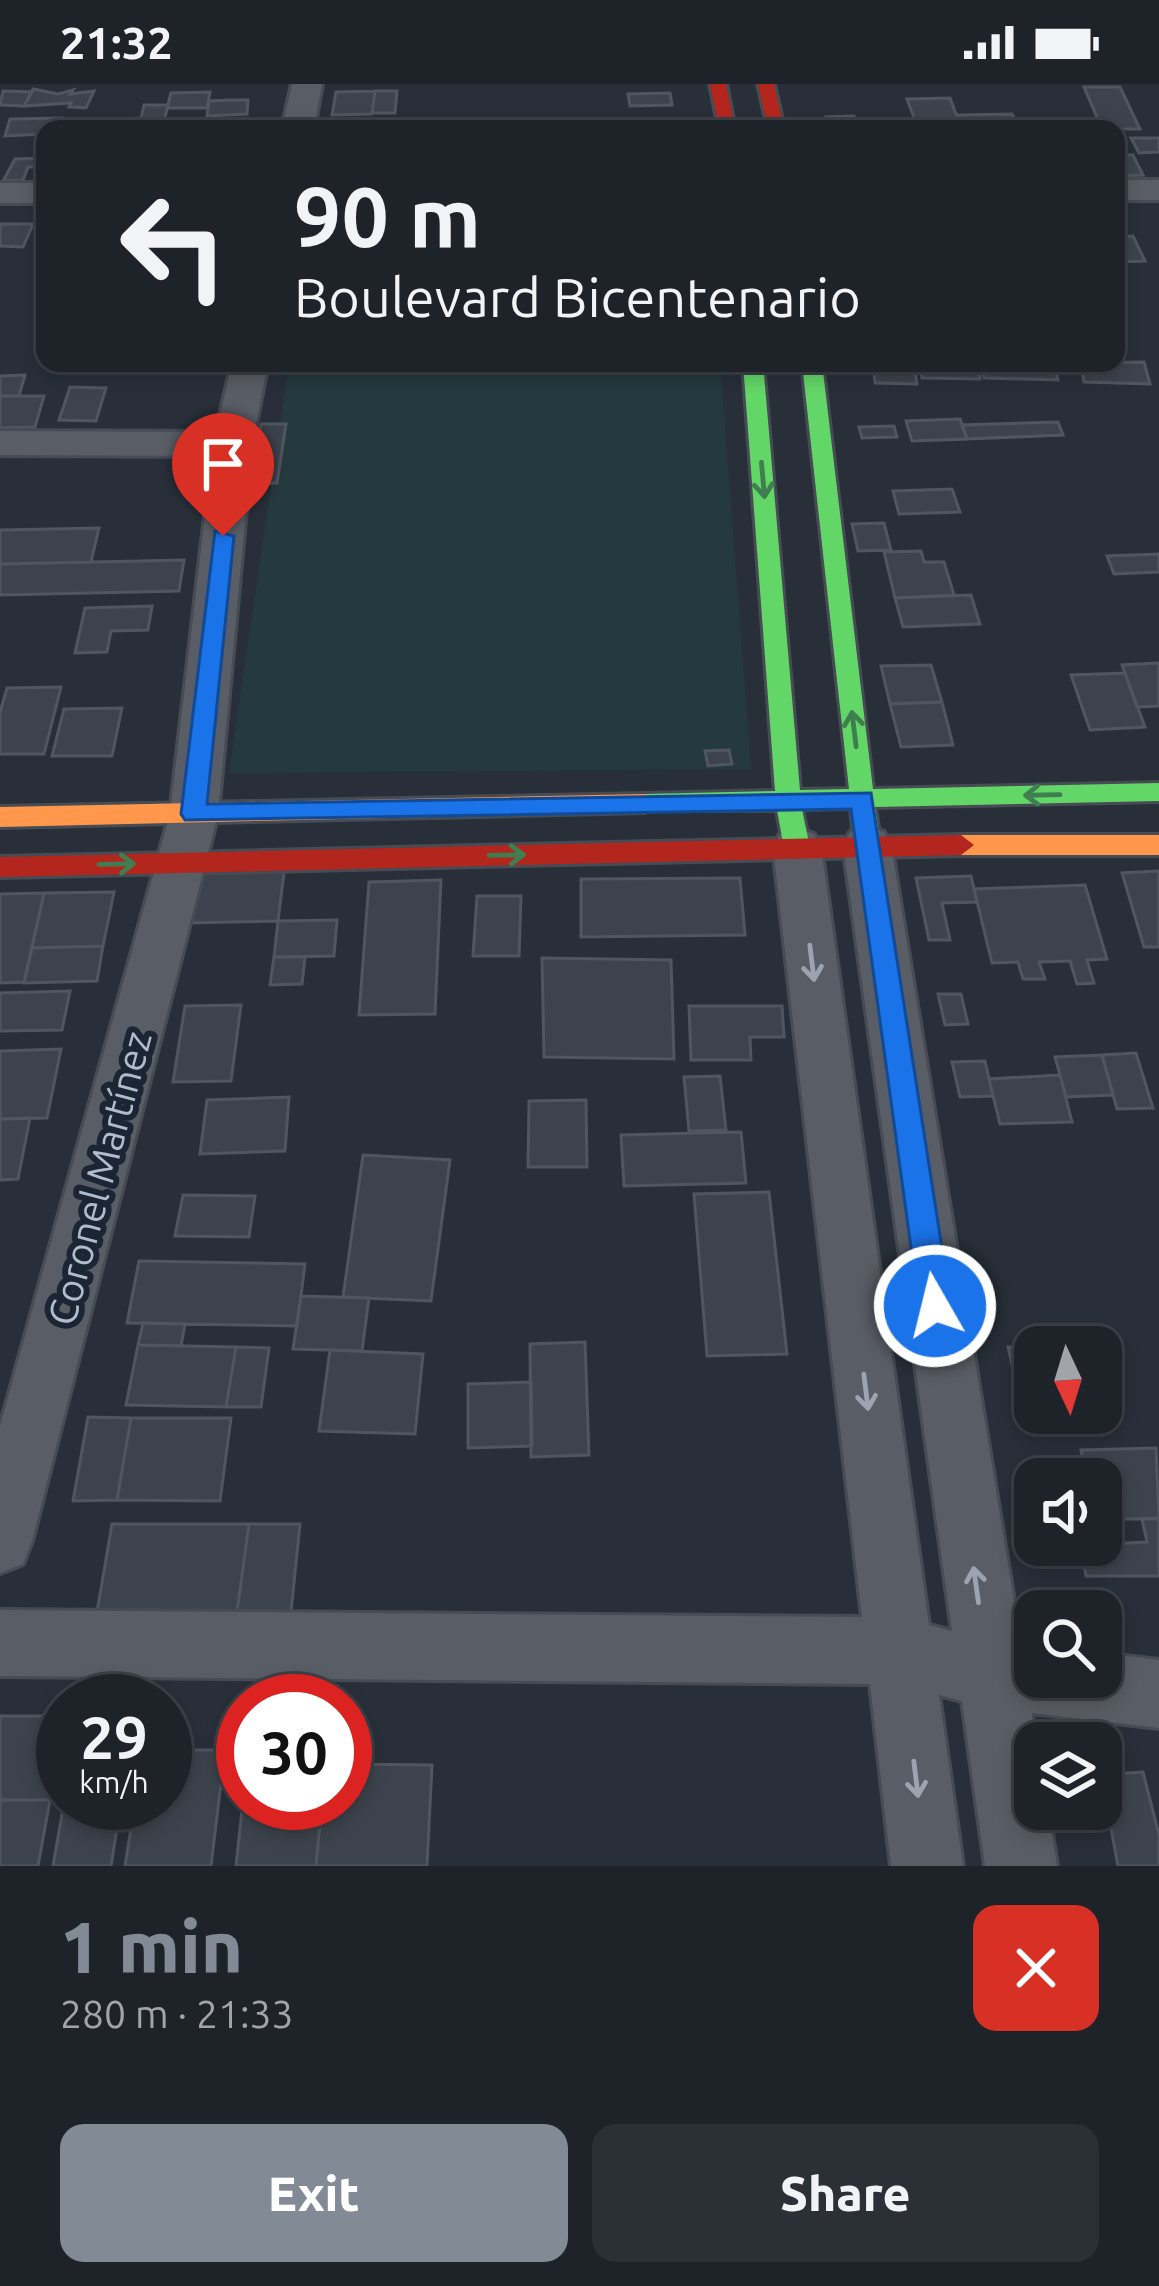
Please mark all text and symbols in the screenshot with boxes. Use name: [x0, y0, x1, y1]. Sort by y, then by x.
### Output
text: 21:32: [60, 17, 173, 68]
icon: left: [96, 168, 252, 324]
text: 90 m: [294, 169, 481, 263]
text: Boulevard Bicentenario: [294, 267, 861, 327]
pin: [172, 413, 274, 536]
icon: arrive: [190, 431, 256, 497]
one-way arrow: [751, 460, 774, 499]
one-way arrow: [843, 710, 865, 749]
one-way arrow: [1023, 783, 1062, 806]
one-way arrow: [487, 843, 526, 866]
one-way arrow: [97, 853, 136, 876]
one-way arrow: [801, 943, 824, 982]
street label: Coronel Martínez: [39, 1026, 159, 1330]
position arrow: [872, 1243, 998, 1369]
north arrow: [1014, 1326, 1122, 1434]
map controls: [1014, 1326, 1122, 1830]
one-way arrow: [856, 1372, 878, 1411]
button: sound: [1014, 1458, 1122, 1566]
one-way arrow: [964, 1566, 987, 1605]
button: search: [1014, 1590, 1122, 1698]
speed limit sign: 30: [216, 1674, 372, 1830]
text: 29: [80, 1703, 148, 1770]
button: layers: [1014, 1722, 1122, 1830]
one-way arrow: [905, 1759, 928, 1798]
text: km/h: [79, 1765, 149, 1799]
button: close: [973, 1905, 1099, 2031]
text: 1 min: [60, 1906, 243, 1987]
text: 280 m · 21:33: [60, 1992, 294, 2035]
button: Exit: [60, 2124, 568, 2262]
button: Share: [592, 2124, 1099, 2262]

